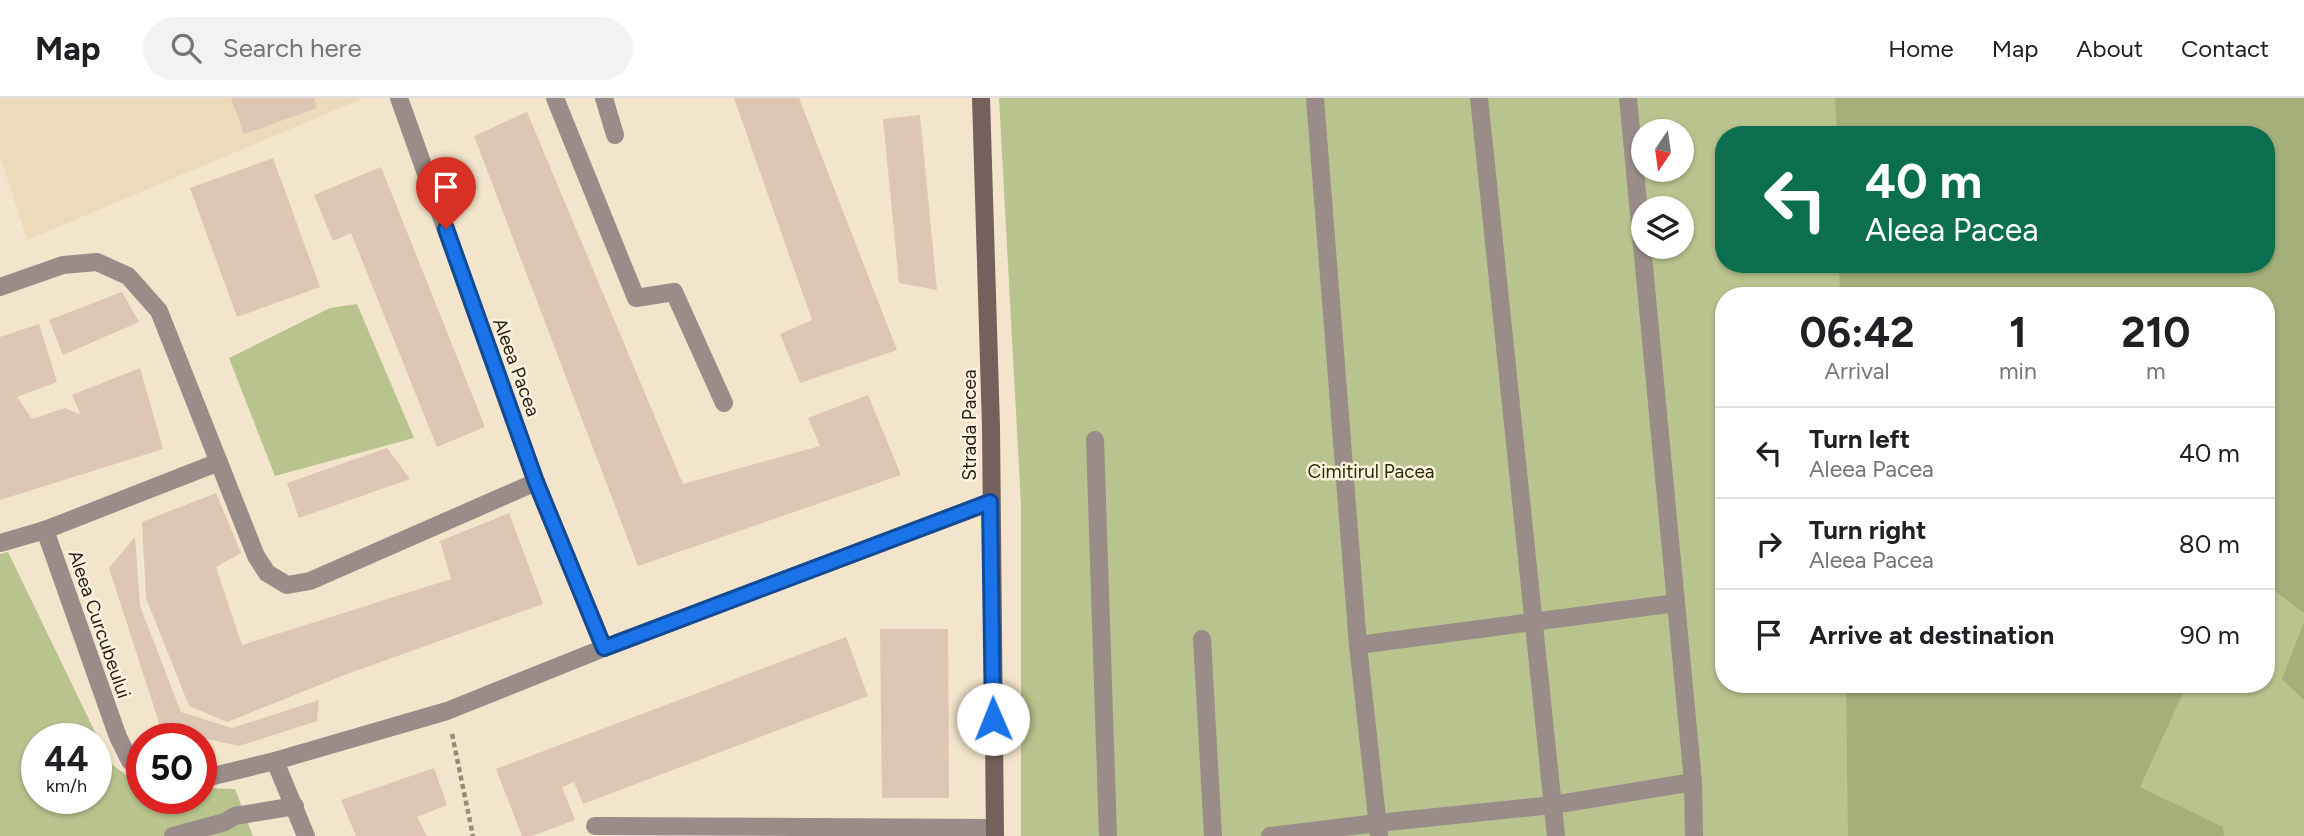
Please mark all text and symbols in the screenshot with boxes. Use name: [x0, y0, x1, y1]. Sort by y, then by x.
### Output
search box: [143, 17, 633, 80]
text: Map: [35, 29, 101, 68]
icon: search: [167, 29, 205, 67]
text: Search here: [223, 32, 362, 64]
text: Home: [1888, 34, 1954, 63]
text: Map: [1992, 34, 2038, 63]
text: About: [2076, 34, 2143, 63]
text: Contact: [2181, 34, 2269, 63]
north arrow: [1631, 119, 1694, 182]
map controls: [1631, 119, 1694, 259]
text: 40 m: [1865, 151, 1982, 210]
icon: left: [1750, 154, 1841, 245]
pin: [416, 157, 476, 229]
icon: arrive: [427, 168, 465, 206]
button: layers: [1631, 196, 1694, 259]
text: Aleea Pacea: [1865, 211, 2039, 249]
text: 06:42: [1799, 307, 1915, 358]
text: 1: [2009, 307, 2027, 358]
text: 210: [2121, 307, 2191, 358]
street label: Aleea Pacea: [488, 315, 545, 420]
text: Arrival: [1825, 357, 1889, 385]
text: min: [1999, 357, 2037, 385]
text: m: [2146, 357, 2166, 385]
street label: Strada Pacea: [958, 369, 981, 481]
text: Turn left: [1809, 423, 1910, 455]
icon: left: [1750, 434, 1788, 472]
text: 40 m: [2179, 437, 2240, 469]
text: Aleea Pacea: [1809, 455, 1934, 483]
park label: Cimitirul Pacea: [1307, 460, 1435, 483]
text: Turn right: [1809, 514, 1926, 546]
icon: right: [1750, 525, 1788, 563]
text: 80 m: [2179, 528, 2240, 560]
text: Aleea Pacea: [1809, 546, 1934, 574]
street label: Aleea Curcubeului: [63, 547, 136, 701]
icon: arrive: [1750, 616, 1788, 654]
text: Arrive at destination: [1809, 619, 2054, 651]
text: 90 m: [2180, 619, 2240, 651]
position arrow: [956, 682, 1030, 756]
speed limit sign: 50: [126, 723, 217, 814]
text: 44: [44, 738, 89, 780]
text: km/h: [46, 775, 87, 797]

